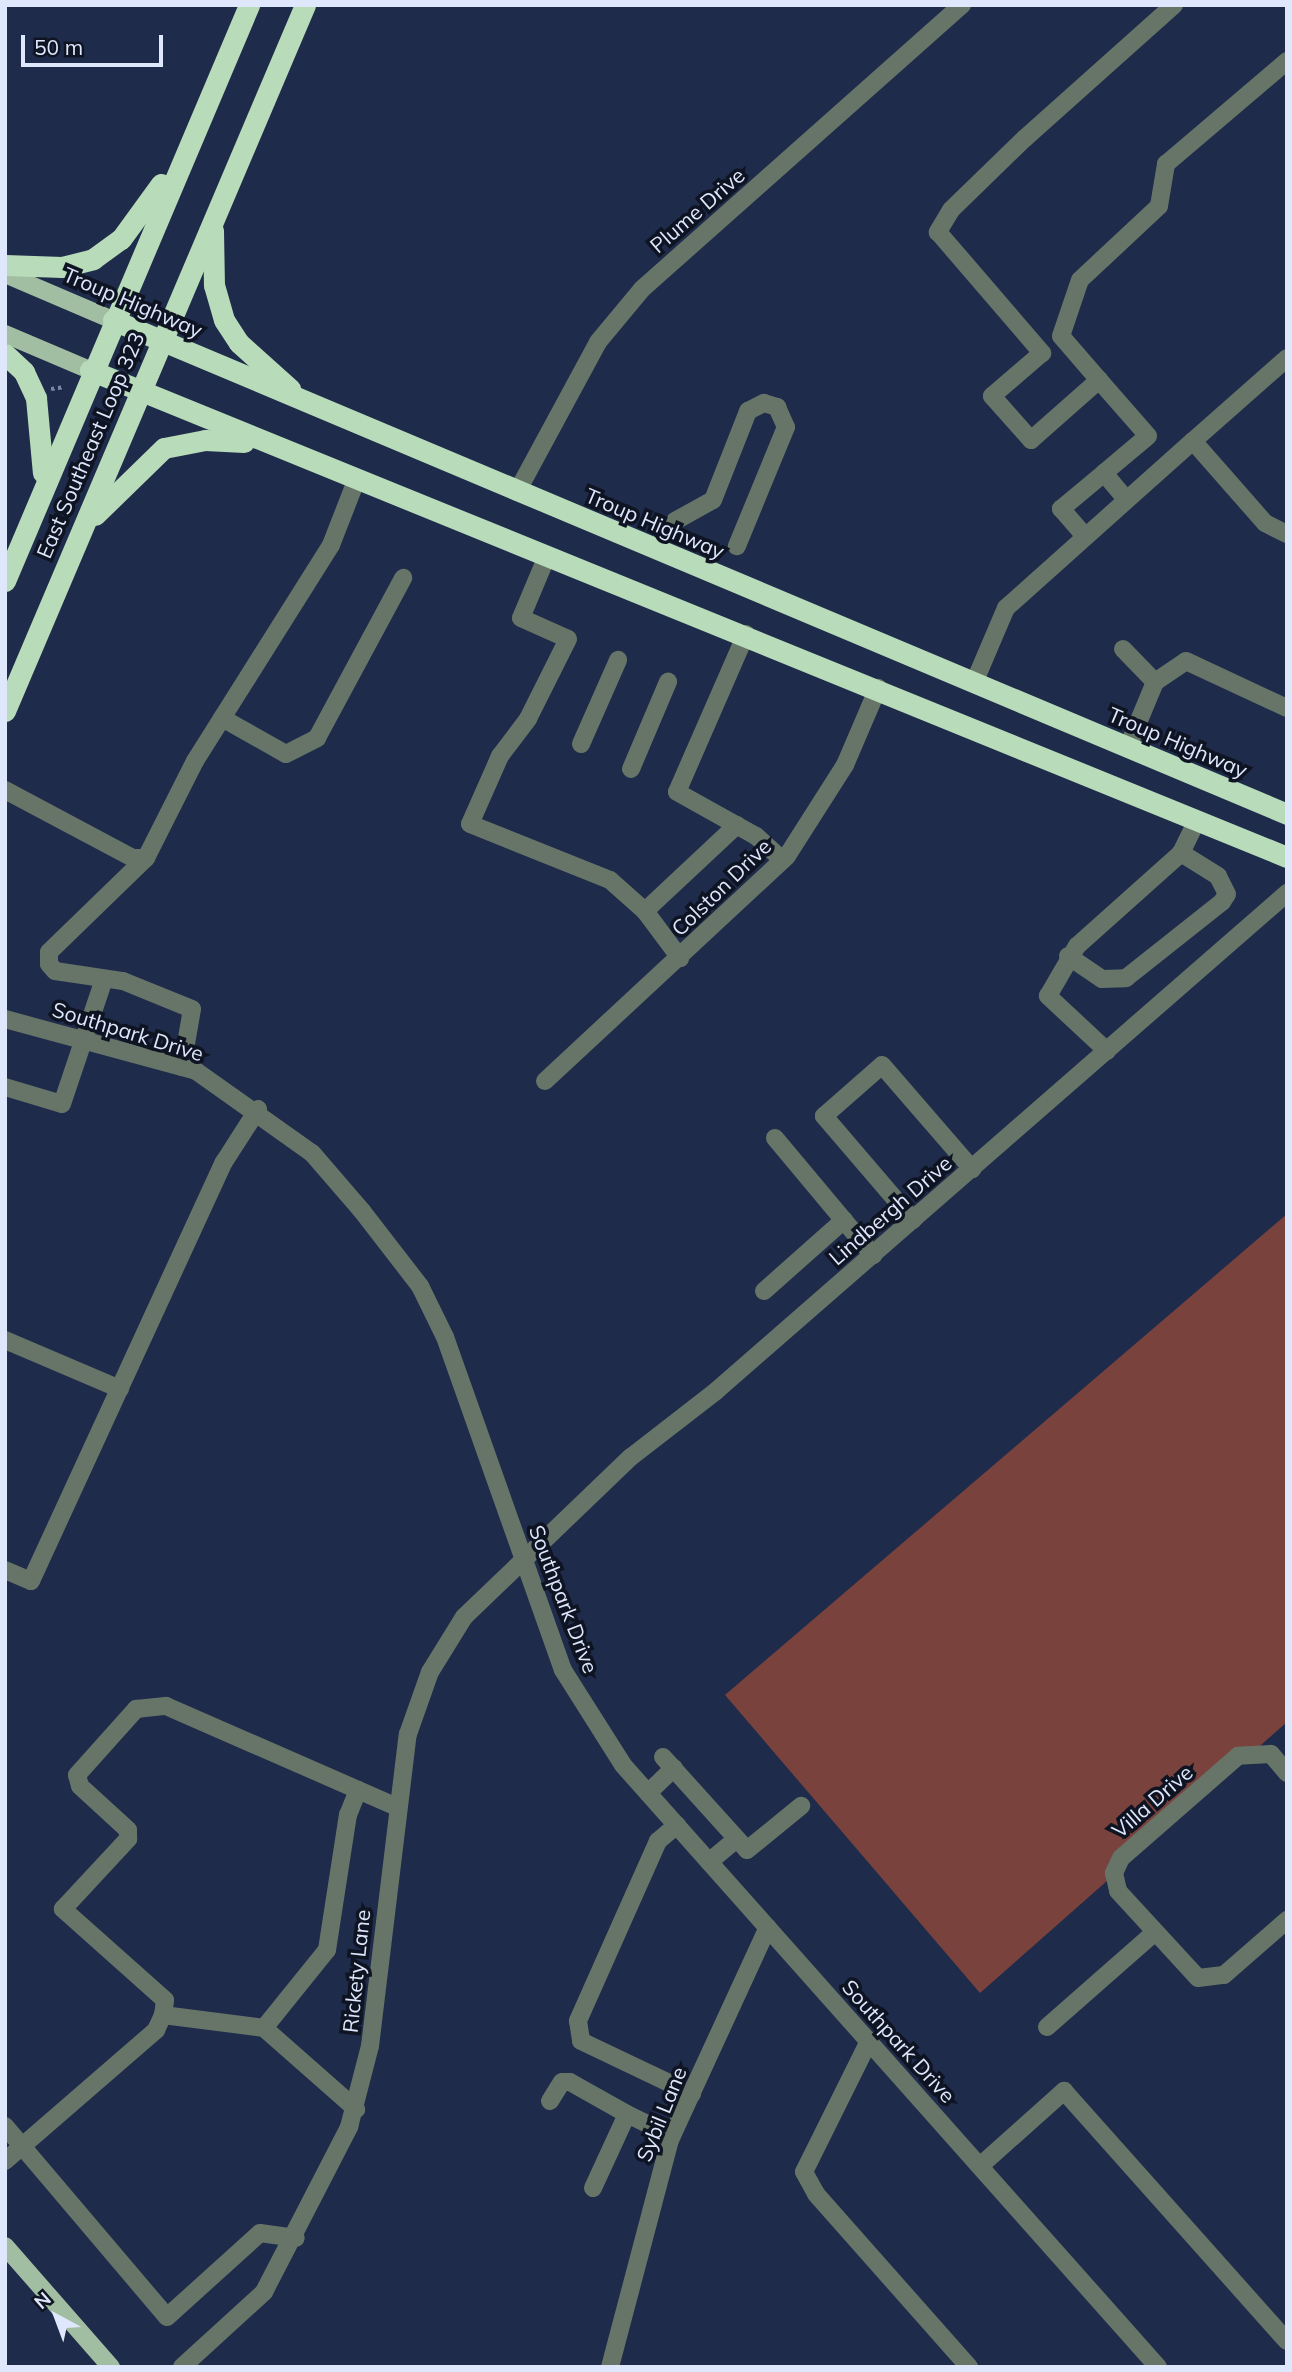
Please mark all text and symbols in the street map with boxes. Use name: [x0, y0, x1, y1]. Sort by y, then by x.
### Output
scale bar: [24, 21, 166, 65]
text: 50 m: [34, 34, 83, 60]
street label: Plume Drive: [645, 162, 749, 258]
street label: Troup Highway: [60, 261, 206, 343]
street label: East Southeast Loop 323: [31, 328, 149, 562]
street label: Troup Highway: [582, 482, 728, 564]
street label: Troup Highway: [1105, 701, 1251, 783]
street label: Colston Drive: [666, 833, 776, 941]
street label: Southpark Drive: [49, 996, 207, 1066]
street label: Lindbergh Drive: [824, 1150, 956, 1270]
street label: Southpark Drive: [524, 1521, 604, 1677]
street label: Villa Drive: [1107, 1759, 1197, 1843]
street label: Rickety Lane: [337, 1908, 375, 2034]
street label: Southpark Drive: [837, 1974, 961, 2108]
street label: Sybil Lane: [631, 2063, 691, 2165]
north arrow: [21, 2281, 91, 2351]
text: N: [29, 2286, 56, 2314]

